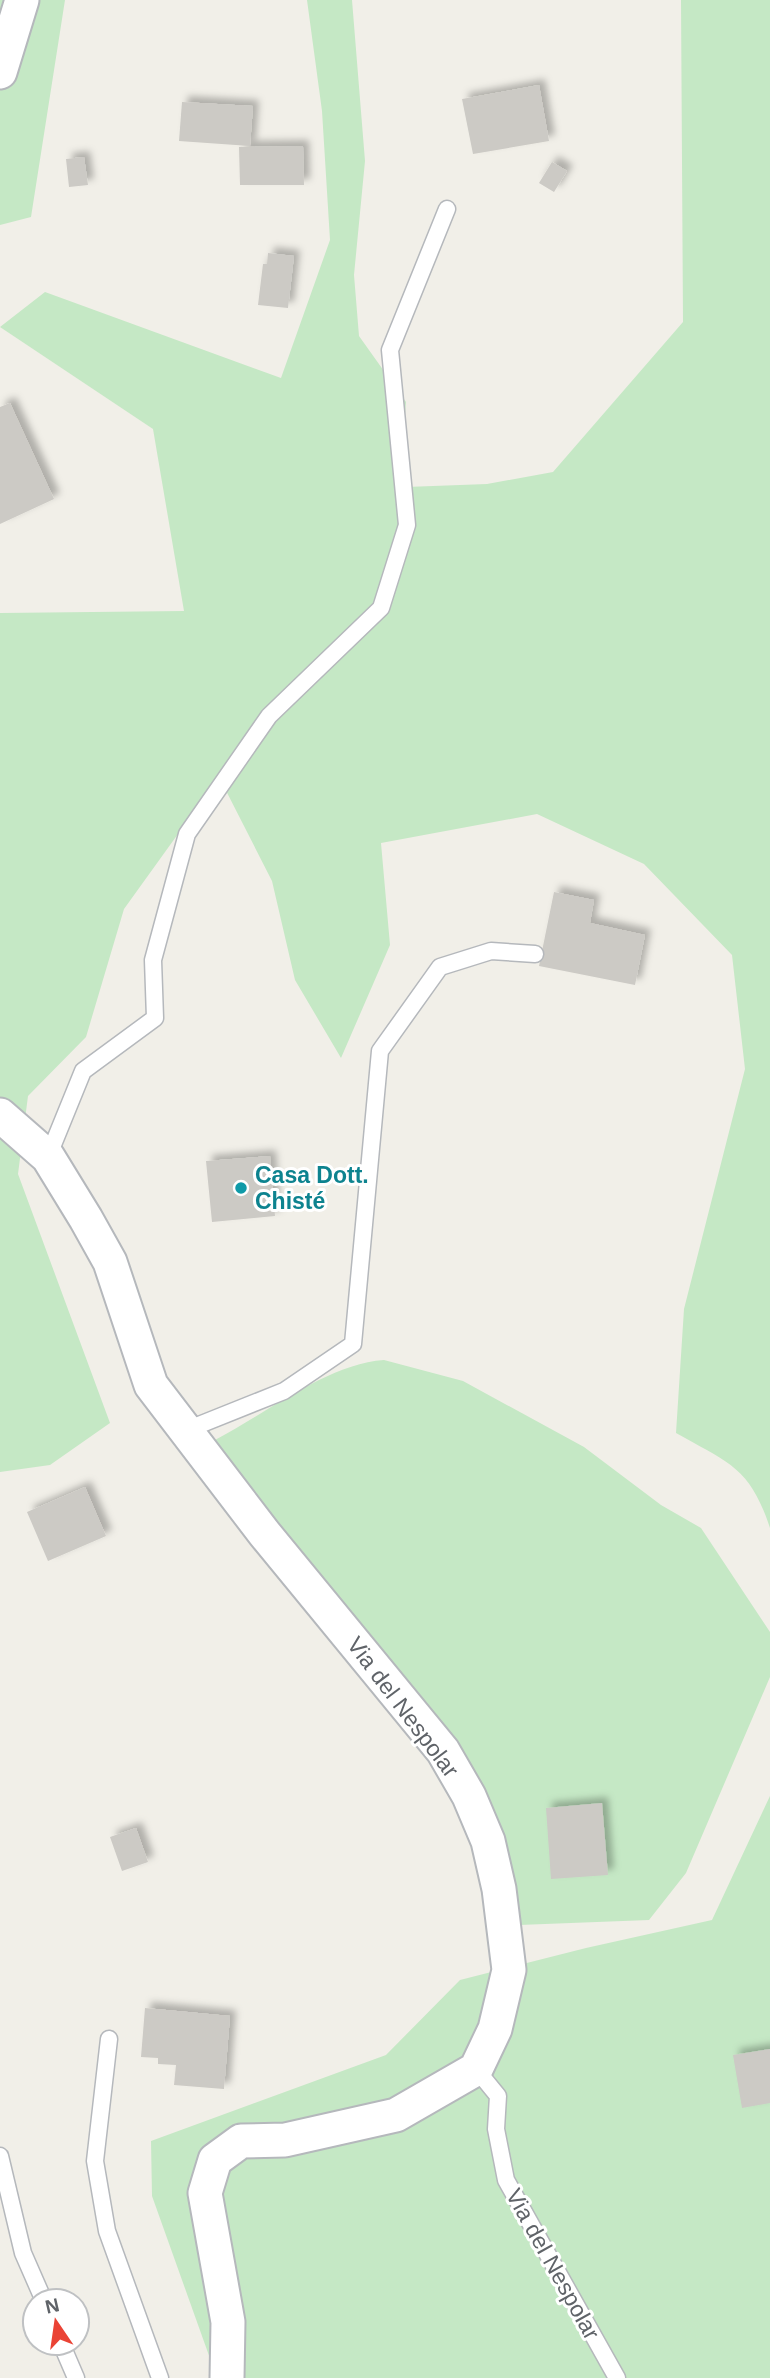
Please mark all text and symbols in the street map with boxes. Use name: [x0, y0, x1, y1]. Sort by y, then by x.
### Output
place label: Casa Dott. Chisté: [255, 1162, 369, 1214]
marker: Casa Dott. Chisté: [233, 1180, 249, 1196]
street label: Via del Nespolar: [342, 1632, 464, 1782]
street label: Via del Nespolar: [501, 2184, 605, 2344]
north arrow: [21, 2287, 91, 2357]
text: N: [43, 2294, 61, 2318]

